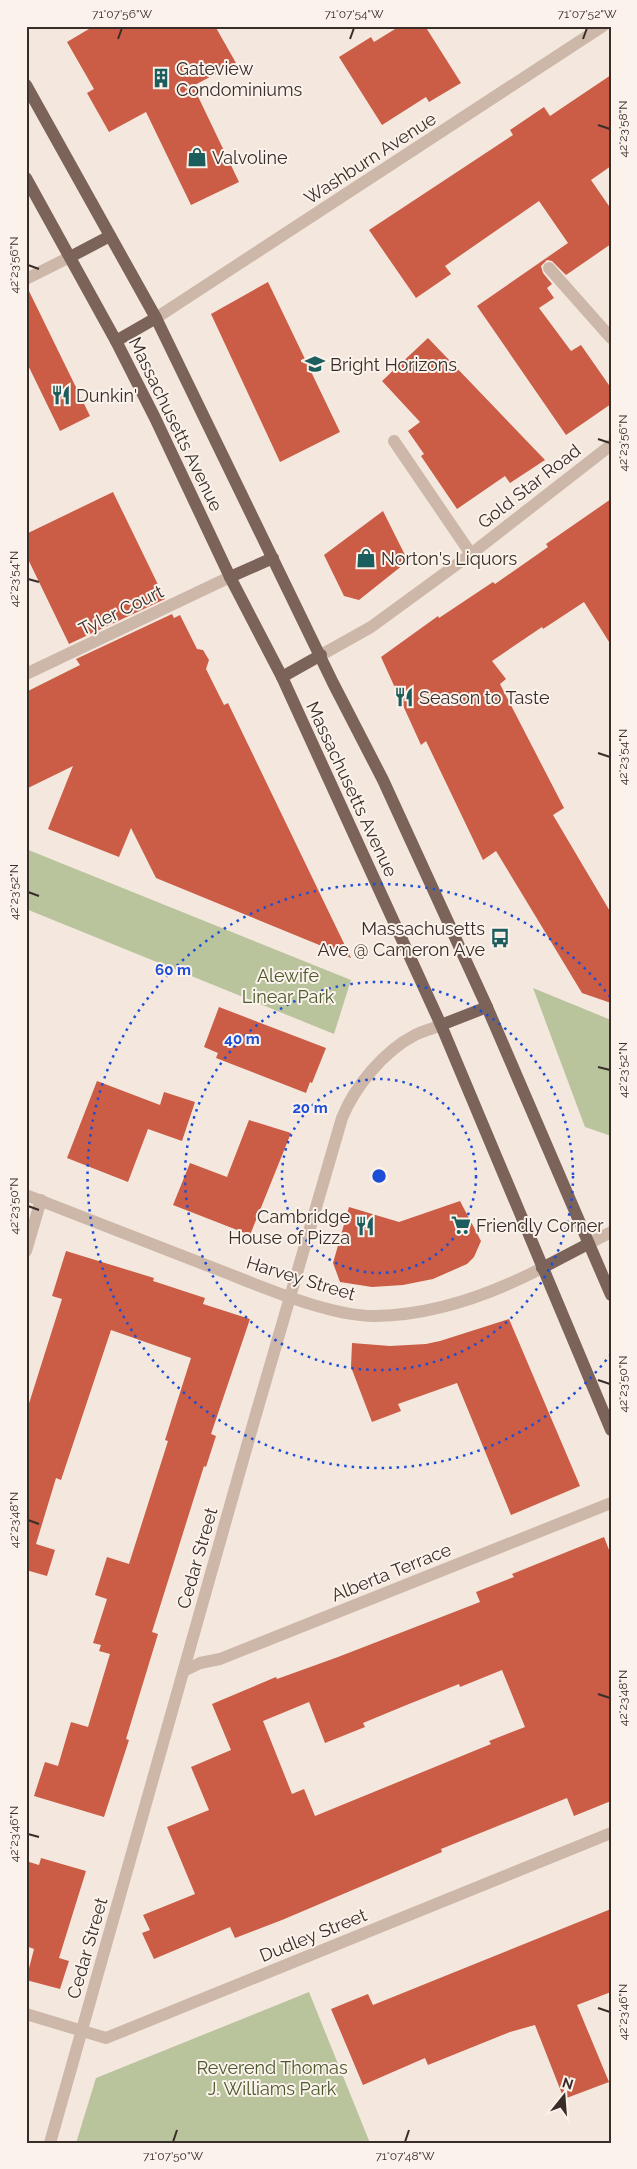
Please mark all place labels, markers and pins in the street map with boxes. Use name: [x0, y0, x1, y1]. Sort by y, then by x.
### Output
place label: Gateview Condominiums: [176, 58, 303, 100]
building icon: Gateview Condominiums: [150, 67, 172, 89]
shop icon: Valvoline: [186, 146, 208, 168]
place label: Valvoline: [212, 147, 288, 168]
school or university icon: Bright Horizons: [304, 353, 326, 375]
place label: Bright Horizons: [330, 354, 457, 375]
restaurant icon: Dunkin': [50, 384, 72, 406]
place label: Dunkin': [76, 385, 137, 406]
shop icon: Norton's Liquors: [355, 547, 377, 569]
place label: Norton's Liquors: [381, 548, 518, 569]
restaurant icon: Season to Taste: [393, 686, 415, 708]
place label: Season to Taste: [419, 687, 550, 708]
place label: Massachusetts Ave @ Cameron Ave: [317, 918, 485, 960]
bus stop icon: Massachusetts Ave @ Cameron Ave: [489, 927, 511, 949]
centre of rings: [370, 1167, 388, 1185]
place label: Cambridge House of Pizza: [228, 1206, 350, 1248]
supermarket icon: Friendly Corner: [450, 1214, 472, 1236]
restaurant icon: Cambridge House of Pizza: [354, 1215, 376, 1237]
place label: Friendly Corner: [476, 1215, 604, 1236]

